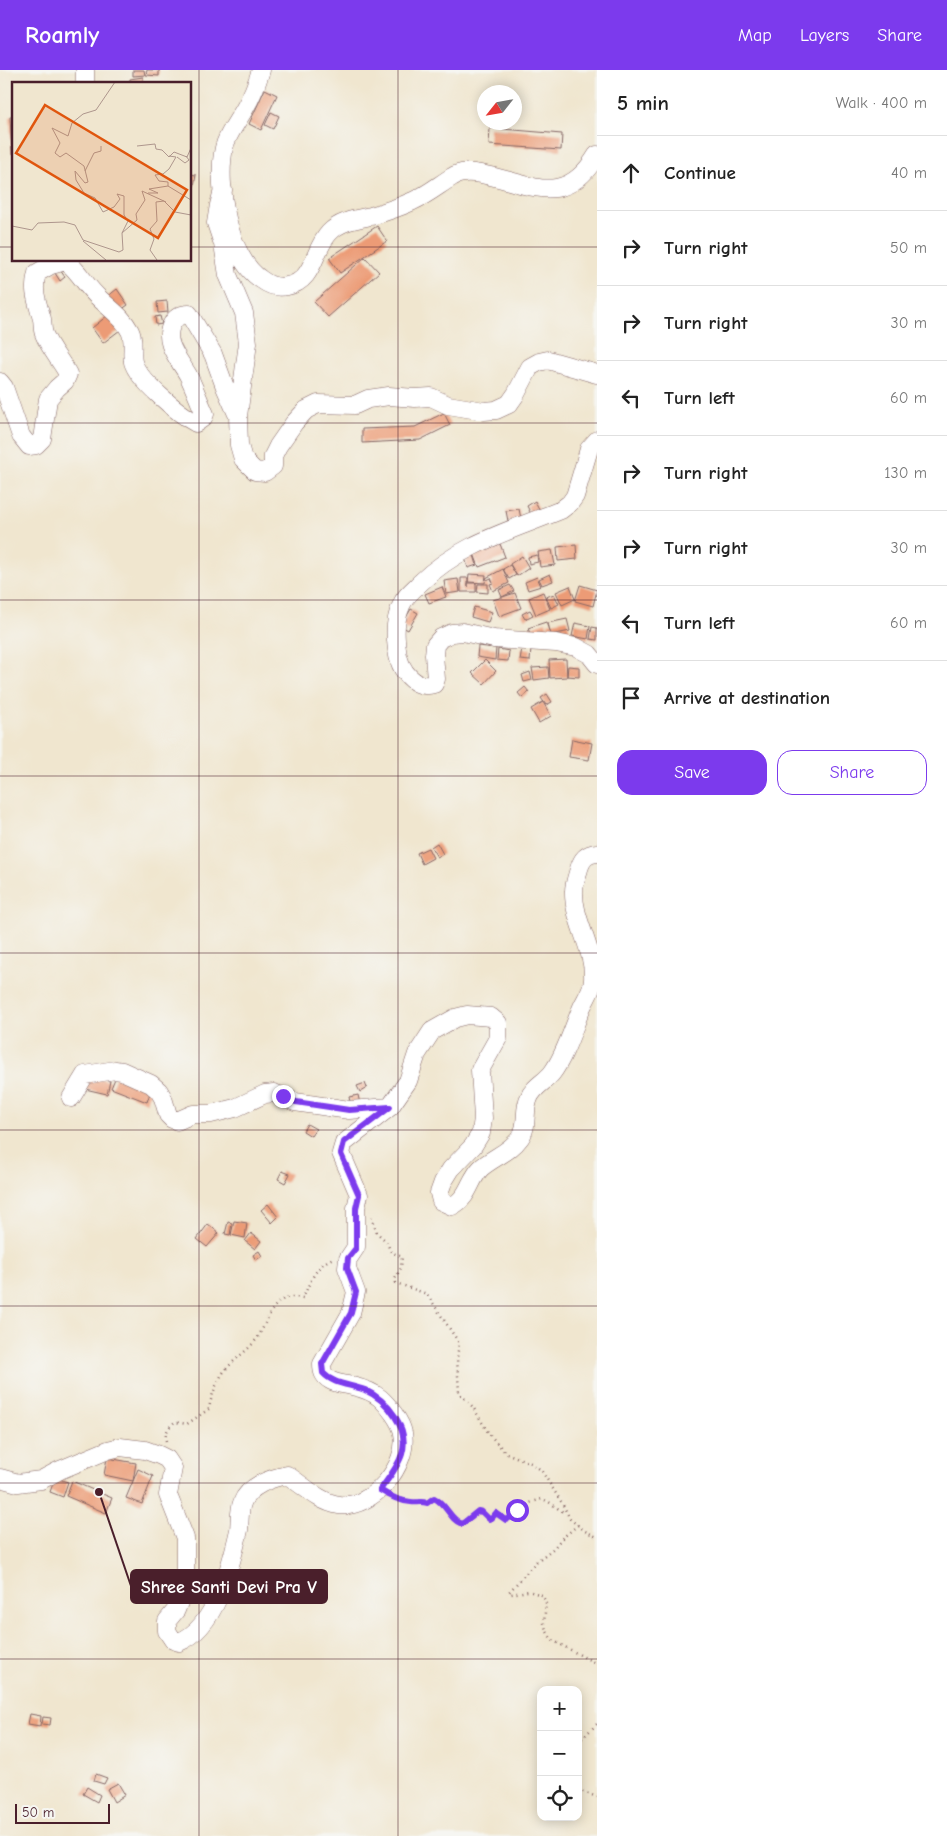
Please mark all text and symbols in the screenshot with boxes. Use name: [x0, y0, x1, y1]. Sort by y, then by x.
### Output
text: Roamly: [25, 21, 99, 49]
text: Map: [738, 25, 772, 46]
text: Layers: [800, 25, 849, 46]
text: Share: [877, 25, 922, 46]
inset map: [12, 82, 191, 261]
north arrow: [477, 85, 522, 130]
text: 5 min: [617, 91, 669, 115]
text: Walk · 400 m: [835, 94, 927, 112]
icon: ahead: [617, 159, 645, 187]
text: Continue: [664, 162, 736, 184]
text: 40 m: [891, 164, 927, 182]
icon: right: [617, 234, 645, 262]
text: Turn right: [664, 237, 748, 259]
text: 50 m: [890, 239, 927, 257]
icon: right: [617, 309, 645, 337]
text: Turn right: [664, 312, 748, 334]
text: 30 m: [891, 314, 927, 332]
icon: left: [617, 384, 645, 412]
text: Turn left: [664, 387, 735, 409]
text: 60 m: [890, 389, 927, 407]
icon: right: [617, 459, 645, 487]
text: Turn right: [664, 462, 748, 484]
text: 130 m: [884, 464, 927, 482]
icon: right: [617, 534, 645, 562]
text: Turn right: [664, 537, 748, 559]
text: 30 m: [891, 539, 927, 557]
icon: left: [617, 609, 645, 637]
text: Turn left: [664, 612, 735, 634]
text: 60 m: [890, 614, 927, 632]
icon: arrive: [617, 684, 645, 712]
text: Arrive at destination: [664, 687, 830, 709]
button: Save: [617, 750, 767, 795]
button: Share: [777, 750, 927, 795]
route end: [272, 1085, 295, 1108]
route start: [506, 1499, 529, 1522]
callout: Shree Santi Devi Pra V: [131, 1570, 327, 1603]
text: Shree Santi Devi Pra V: [141, 1577, 317, 1598]
map controls: [537, 1686, 582, 1821]
button: +: [537, 1686, 582, 1731]
button: −: [537, 1731, 582, 1776]
button: locate: [537, 1776, 582, 1821]
scale bar: [15, 1801, 110, 1824]
text: 50 m: [22, 1804, 54, 1821]

